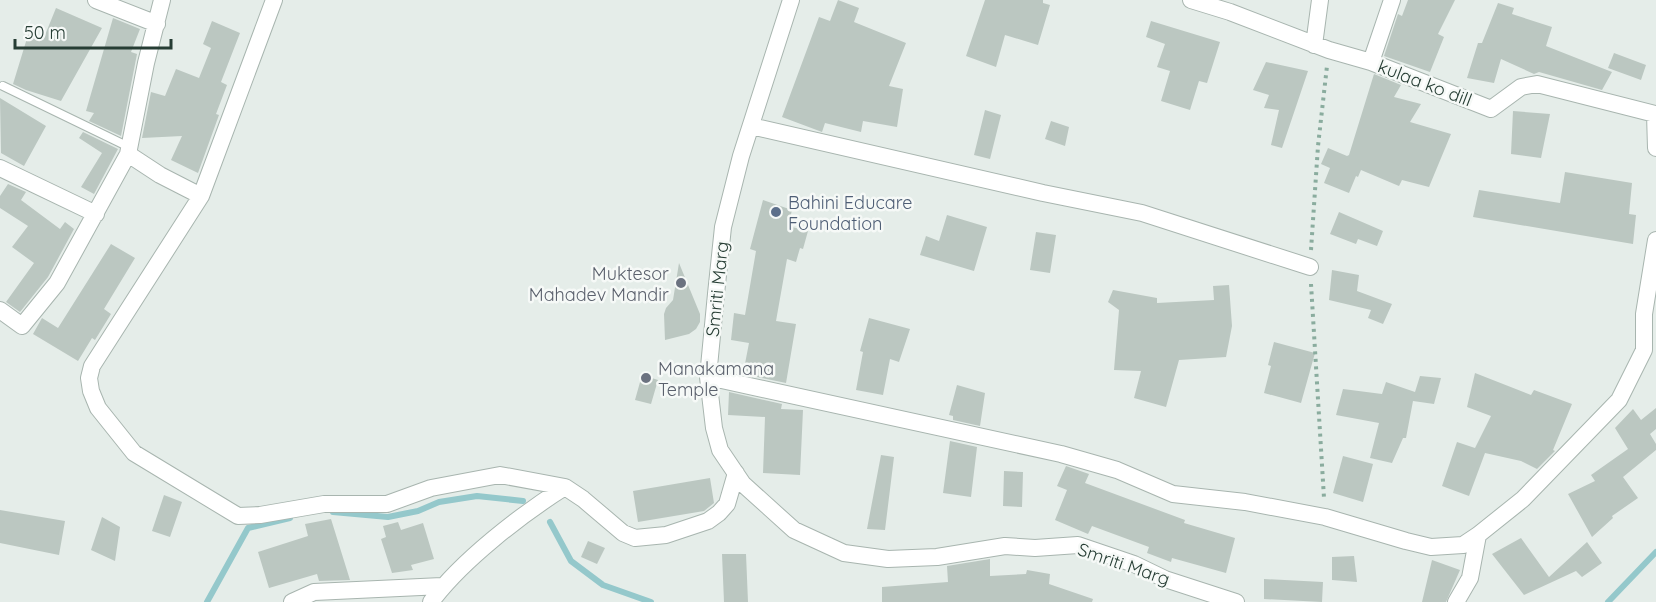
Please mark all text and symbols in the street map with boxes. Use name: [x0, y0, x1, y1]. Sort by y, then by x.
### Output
scale bar: [15, 12, 171, 50]
text: 50 m: [24, 21, 66, 44]
street label: kulaa ko dill: [1375, 55, 1475, 111]
place label: Bahini Educare Foundation: [788, 191, 912, 235]
marker: Bahini Educare Foundation: [769, 205, 783, 219]
street label: Smriti Marg: [701, 240, 733, 338]
place label: Muktesor Mahadev Mandir: [529, 262, 669, 306]
marker: Muktesor Mahadev Mandir: [674, 276, 688, 290]
place label: Manakamana Temple: [658, 357, 774, 401]
marker: Manakamana Temple: [639, 371, 653, 385]
street label: Smriti Marg: [1075, 538, 1173, 590]

